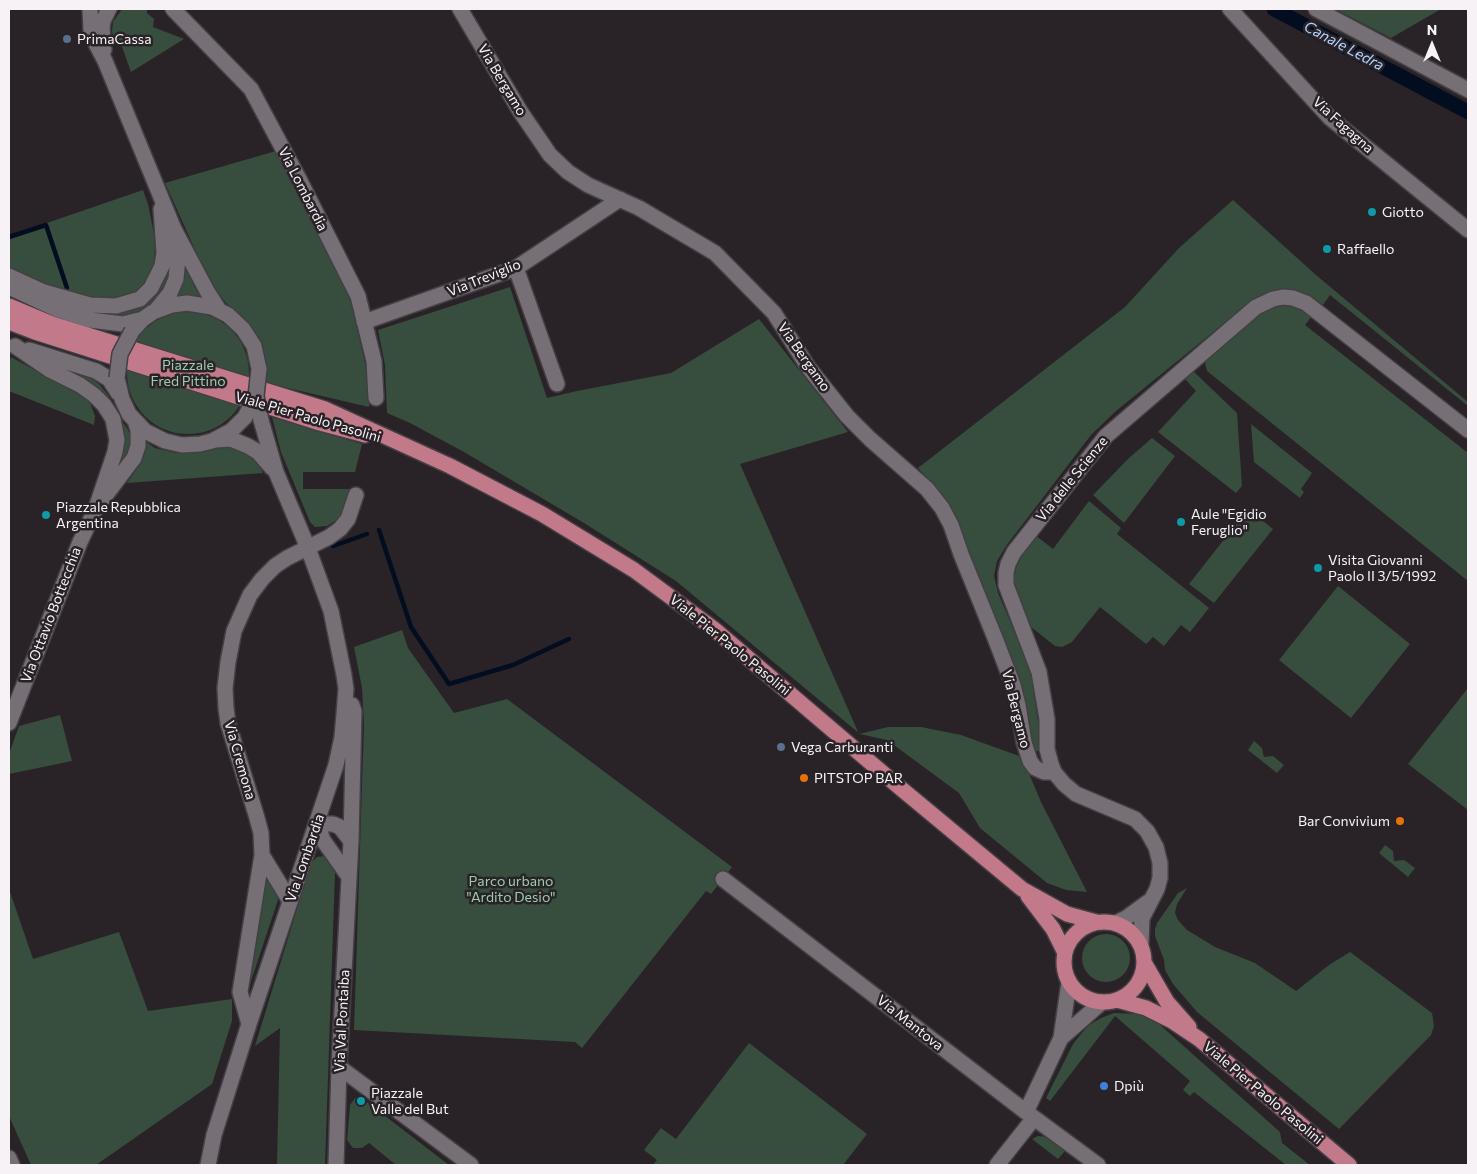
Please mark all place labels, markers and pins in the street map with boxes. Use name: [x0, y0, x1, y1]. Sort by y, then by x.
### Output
place label: PrimaCassa: [77, 31, 151, 47]
marker: PrimaCassa: [61, 33, 73, 45]
place label: Giotto: [1382, 204, 1424, 220]
marker: Giotto: [1366, 206, 1378, 218]
place label: Raffaello: [1337, 241, 1394, 257]
marker: Raffaello: [1321, 243, 1333, 255]
place label: Piazzale Repubblica Argentina: [56, 499, 181, 532]
place label: Aule "Egidio Feruglio": [1191, 506, 1267, 538]
marker: Piazzale Repubblica Argentina: [40, 509, 52, 521]
marker: Aule "Egidio Feruglio": [1175, 516, 1187, 528]
place label: Visita Giovanni Paolo II 3/5/1992: [1328, 552, 1436, 584]
marker: Visita Giovanni Paolo II 3/5/1992: [1312, 562, 1324, 574]
place label: Vega Carburanti: [791, 739, 893, 755]
marker: Vega Carburanti: [775, 741, 787, 753]
place label: PITSTOP BAR: [814, 770, 903, 786]
marker: PITSTOP BAR: [798, 772, 810, 784]
place label: Bar Convivium: [1298, 813, 1390, 829]
marker: Bar Convivium: [1394, 815, 1406, 827]
place label: Dpiù: [1114, 1078, 1144, 1094]
marker: Dpiù: [1098, 1080, 1110, 1092]
place label: Piazzale Valle del But: [371, 1085, 449, 1118]
marker: Piazzale Valle del But: [355, 1095, 367, 1107]

